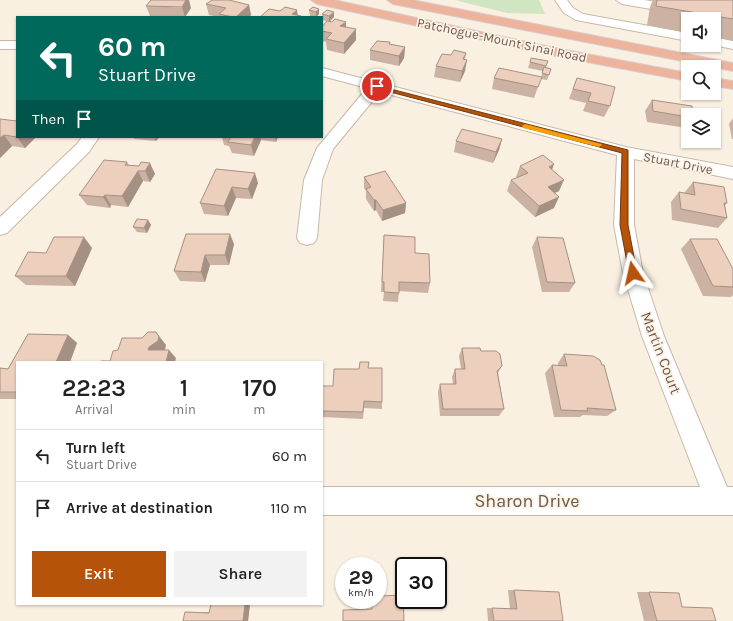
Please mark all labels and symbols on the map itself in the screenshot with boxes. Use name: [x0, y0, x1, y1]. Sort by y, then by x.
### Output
street label: Patchogue-Mount Sinai Road: [416, 15, 588, 65]
pin: [360, 69, 394, 103]
street label: Stuart Drive: [642, 149, 715, 177]
position arrow: [612, 252, 654, 294]
street label: Martin Court: [637, 309, 685, 397]
street label: Sharon Drive: [474, 490, 580, 512]
speed limit sign: 30: [395, 557, 447, 609]

